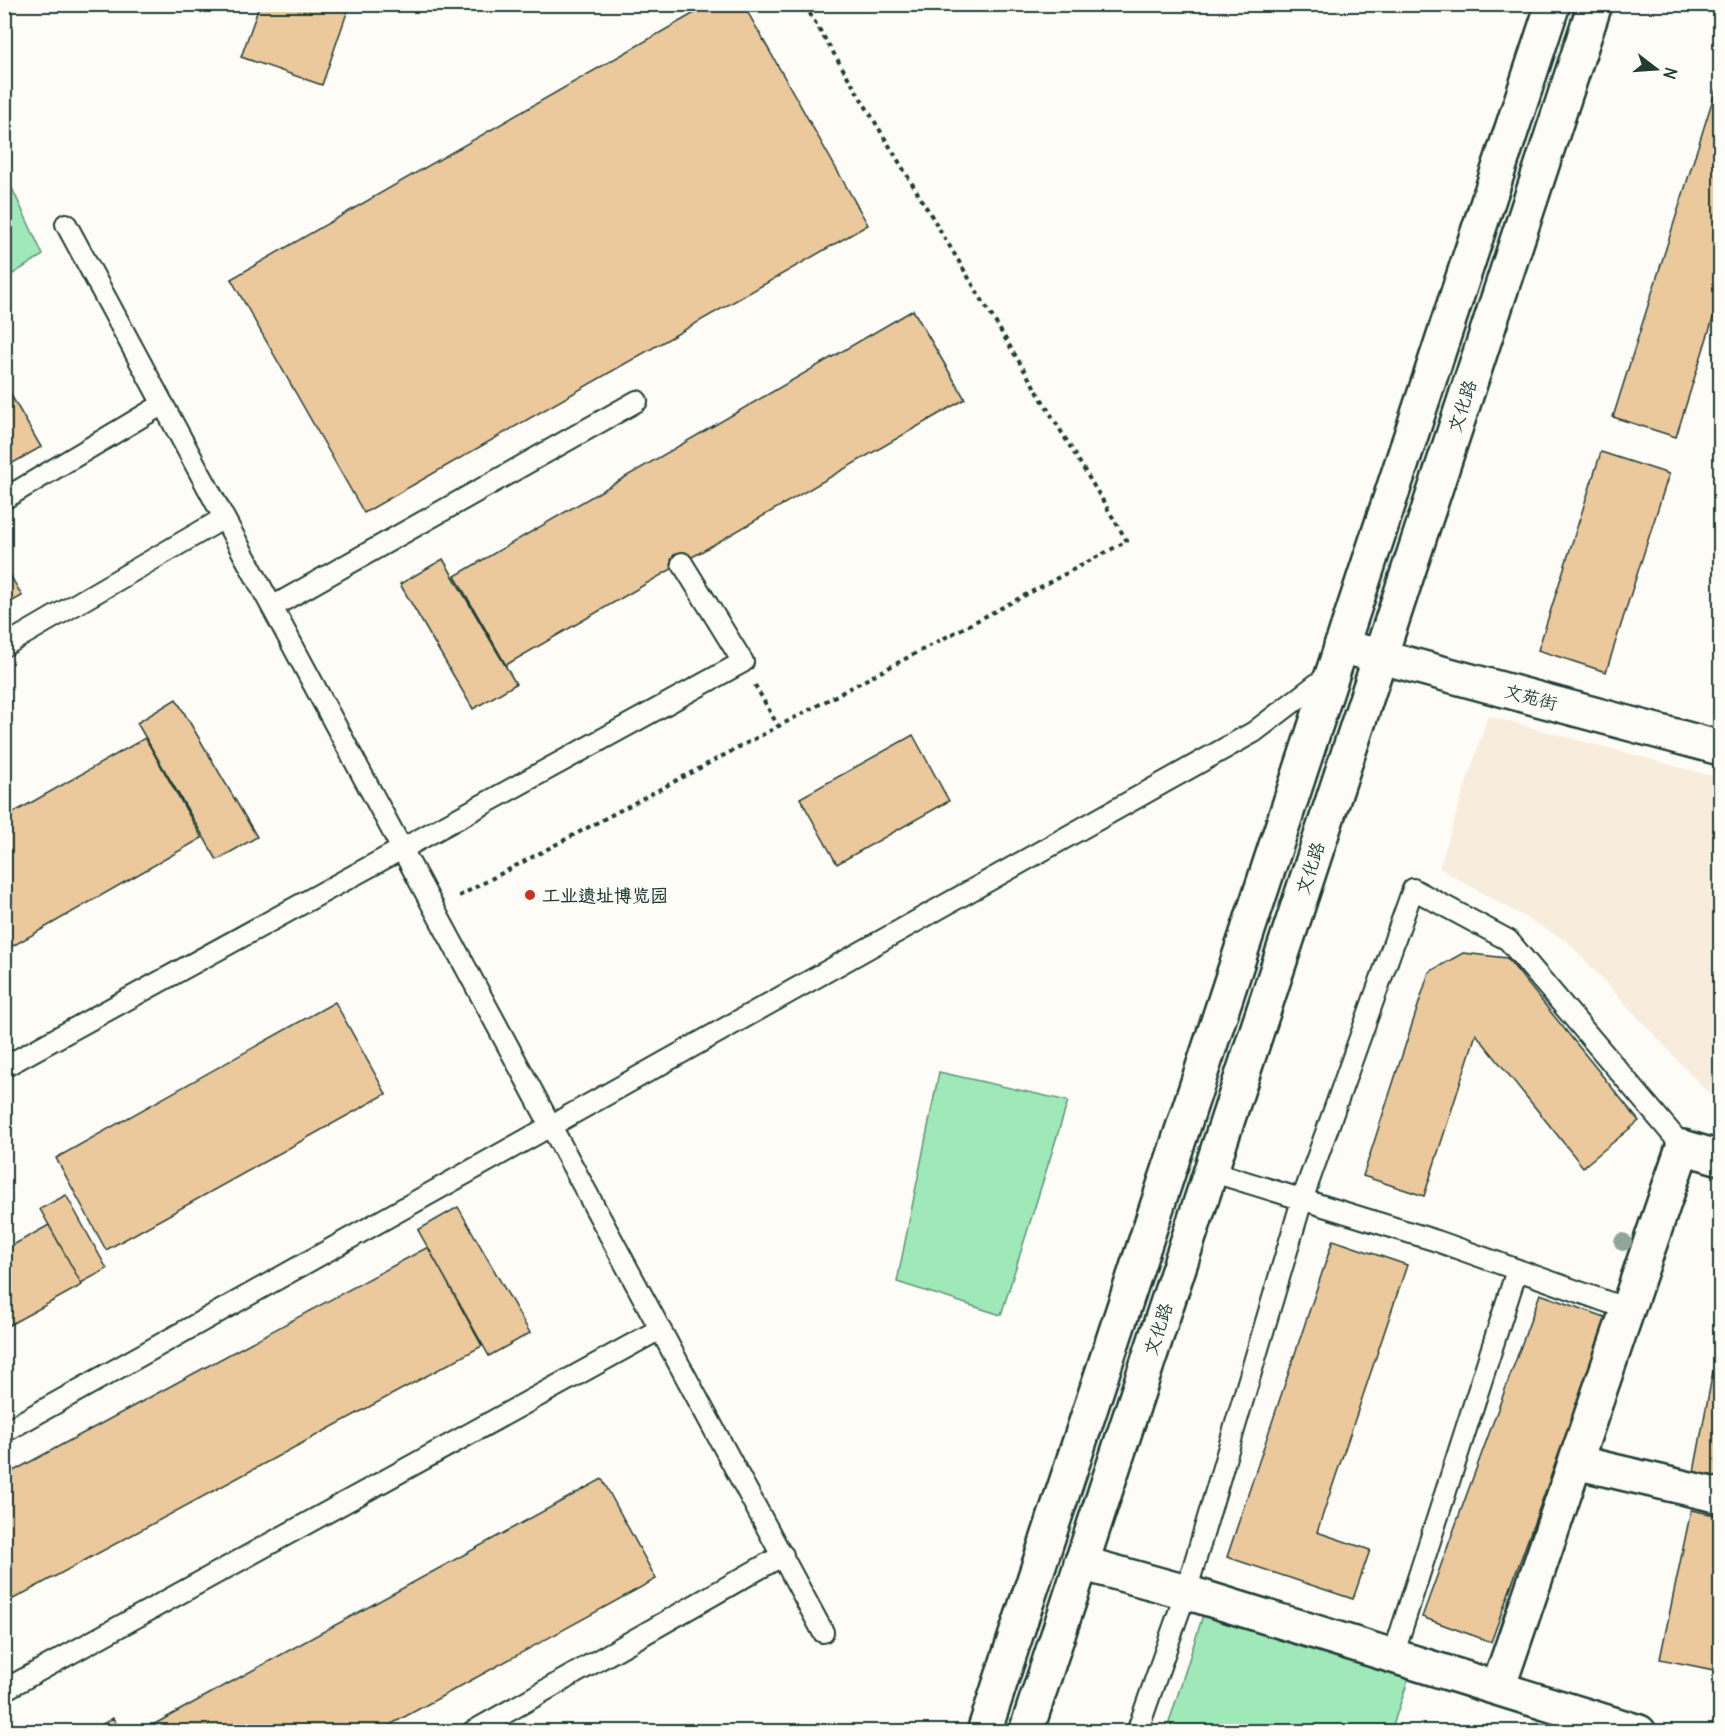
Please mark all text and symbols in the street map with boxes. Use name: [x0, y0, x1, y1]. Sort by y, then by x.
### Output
north arrow: [1626, 39, 1686, 99]
text: N: [1659, 65, 1682, 82]
street label: 文化路: [1443, 377, 1481, 435]
street label: 文苑街: [1502, 679, 1560, 715]
street label: 文化路: [1291, 839, 1329, 897]
place label: 工业遗址博览园: [542, 884, 668, 907]
marker: 工业遗址博览园: [523, 888, 537, 902]
street label: 文化路: [1139, 1300, 1177, 1358]

